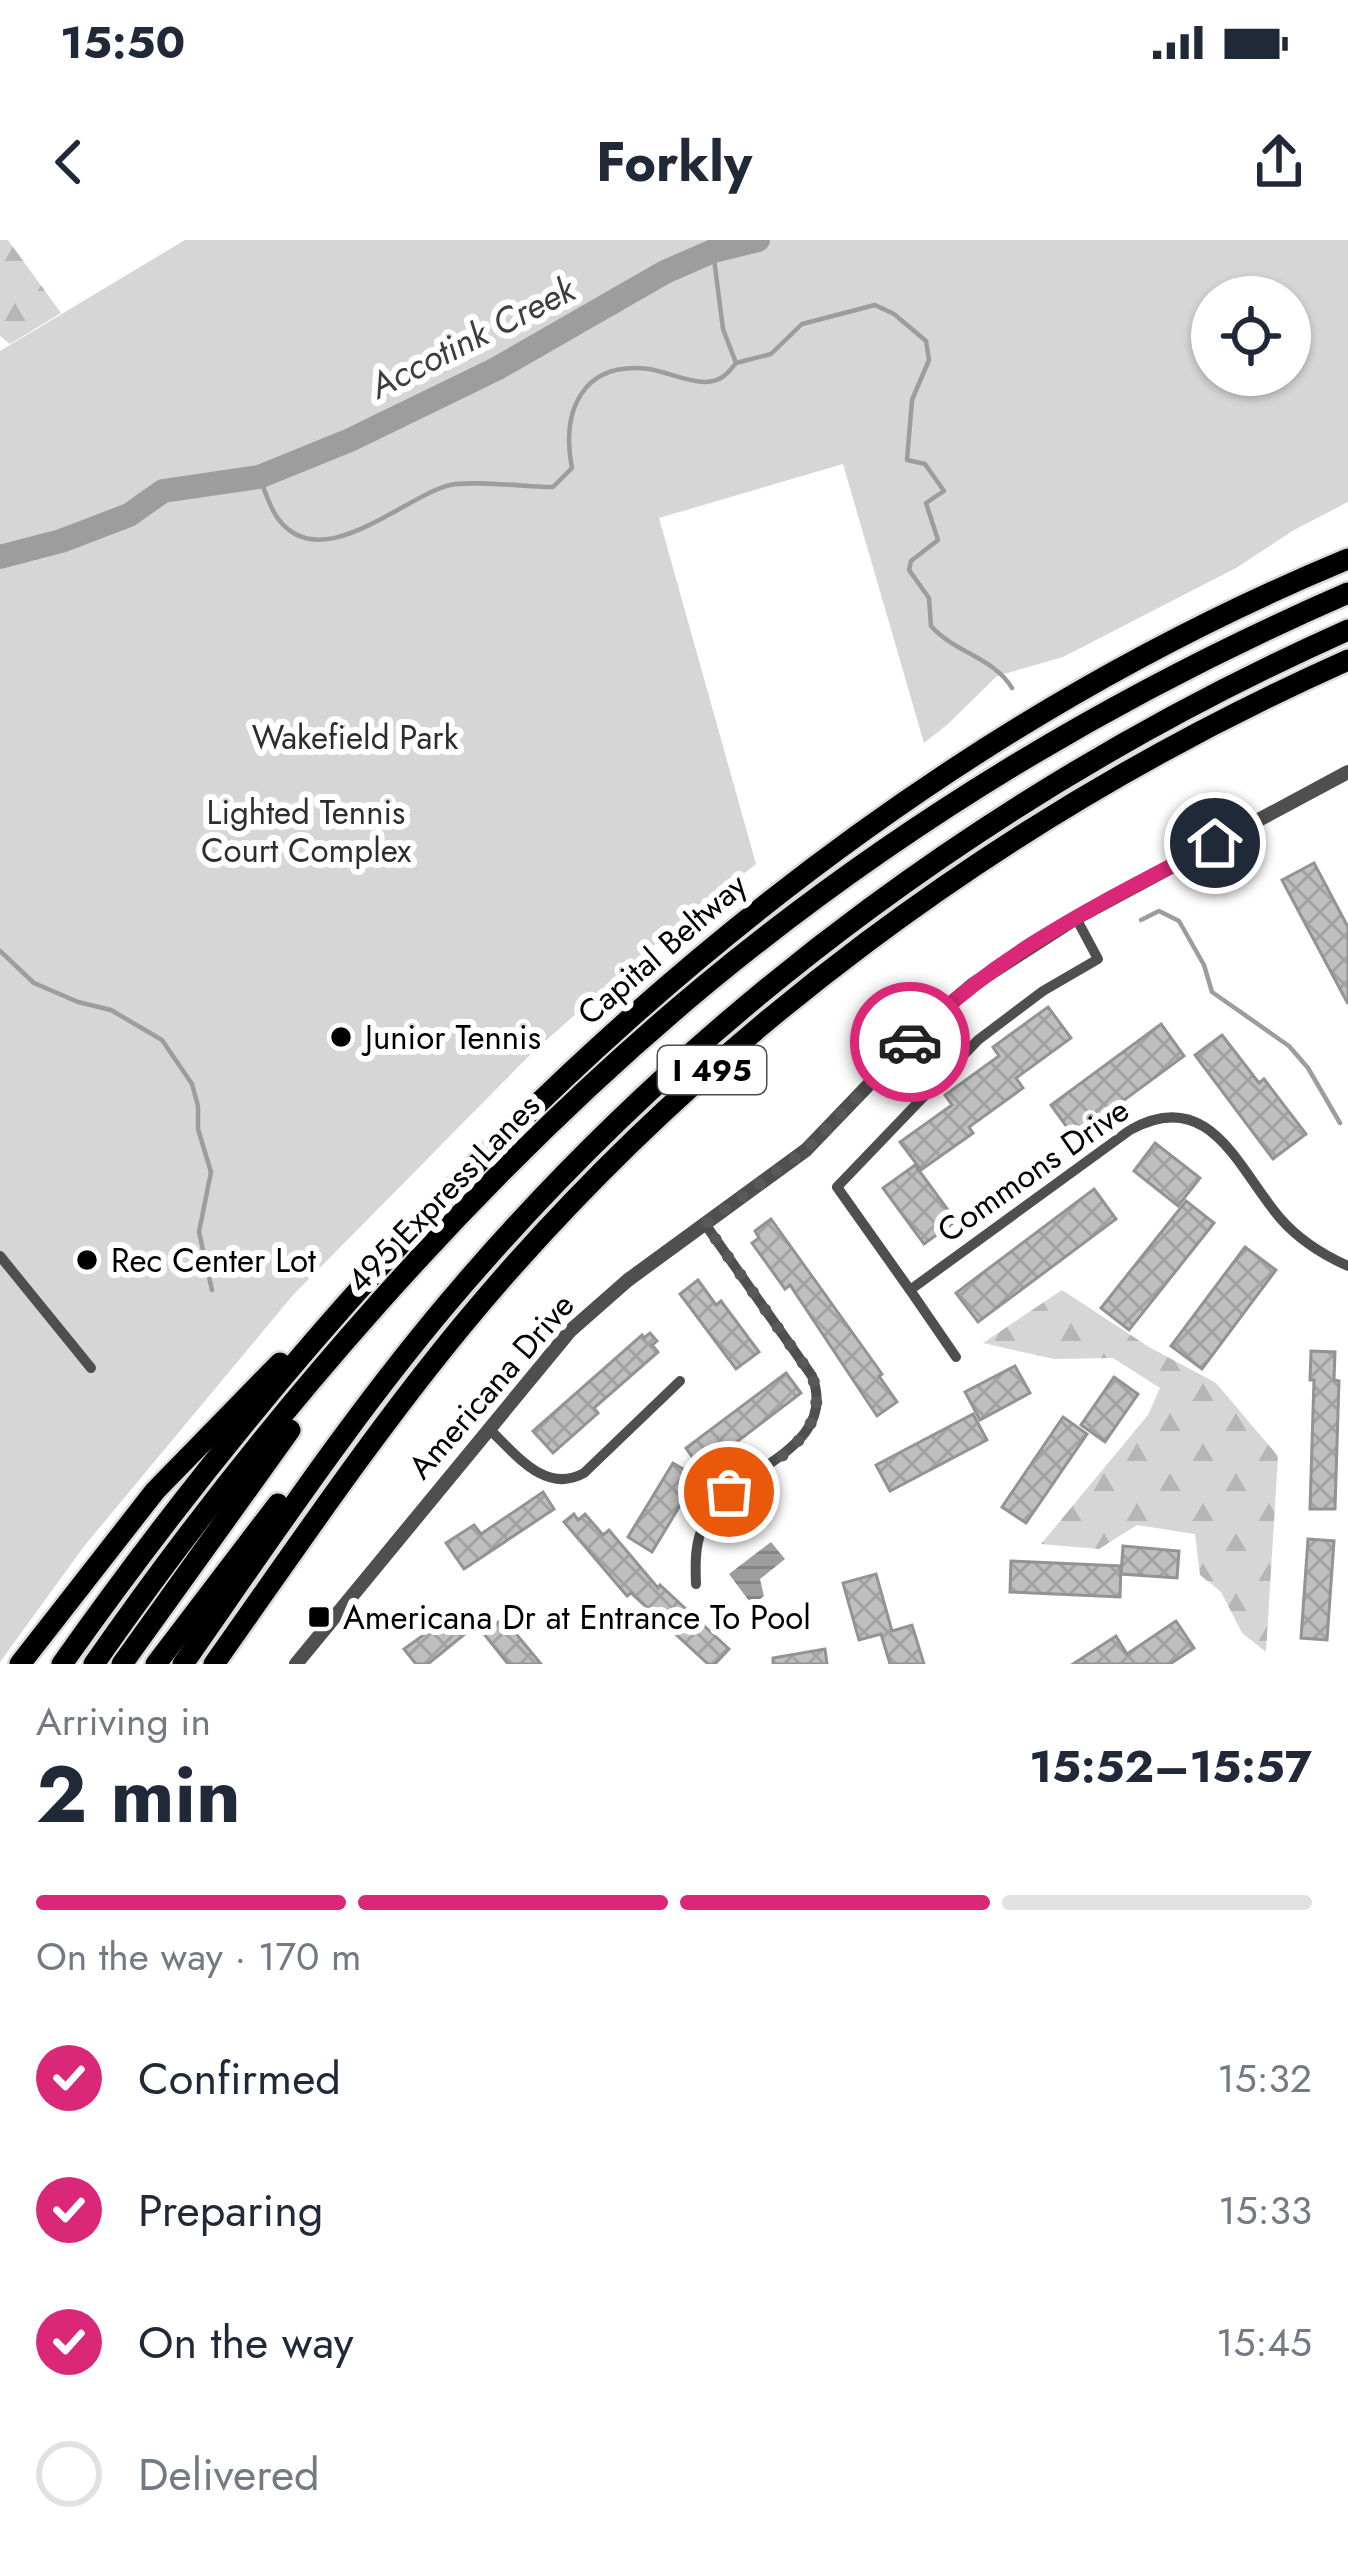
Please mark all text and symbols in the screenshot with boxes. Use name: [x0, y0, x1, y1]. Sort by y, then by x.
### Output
text: 15:50: [60, 10, 185, 75]
text: Forkly: [596, 123, 752, 201]
icon: back: [36, 129, 102, 195]
icon: share: [1246, 129, 1312, 195]
water label: Accotink Creek: [359, 262, 585, 412]
map controls: [1191, 276, 1311, 396]
button: locate: [1191, 276, 1311, 396]
park label: Wakefield Park: [252, 714, 459, 761]
park label: Lighted Tennis Court Complex: [201, 789, 411, 874]
pin: [1164, 792, 1266, 894]
icon: home: [1182, 810, 1248, 876]
street label: Capital Beltway: [567, 862, 757, 1036]
courier: [850, 982, 970, 1102]
icon: car: [877, 1009, 943, 1075]
place label: Junior Tennis: [361, 1014, 541, 1061]
marker: Junior Tennis: [328, 1024, 354, 1050]
road number: I 495: [658, 1046, 766, 1094]
street label: 495 Express Lanes: [336, 1083, 550, 1303]
street label: Commons Drive: [928, 1087, 1138, 1253]
place label: Rec Center Lot: [111, 1237, 316, 1284]
marker: Rec Center Lot: [74, 1247, 100, 1273]
street label: Americana Drive: [397, 1283, 585, 1489]
pin: [678, 1441, 780, 1543]
icon: bag: [696, 1459, 762, 1525]
place label: Americana Dr at Entrance To Pool: [343, 1594, 811, 1641]
marker: Americana Dr at Entrance To Pool: [306, 1604, 332, 1630]
text: Arriving in: [36, 1693, 211, 1750]
text: 15:52–15:57: [1029, 1734, 1312, 1799]
text: 2 min: [36, 1739, 241, 1851]
text: On the way · 170 m: [36, 1928, 362, 1985]
icon: check: [36, 2045, 102, 2111]
text: Confirmed: [138, 2046, 341, 2111]
text: 15:32: [1217, 2050, 1312, 2107]
icon: check: [36, 2177, 102, 2243]
text: Preparing: [138, 2178, 323, 2243]
text: 15:33: [1218, 2182, 1312, 2239]
icon: check: [36, 2309, 102, 2375]
text: On the way: [138, 2310, 354, 2375]
text: 15:45: [1216, 2314, 1312, 2371]
text: Delivered: [138, 2442, 320, 2507]

